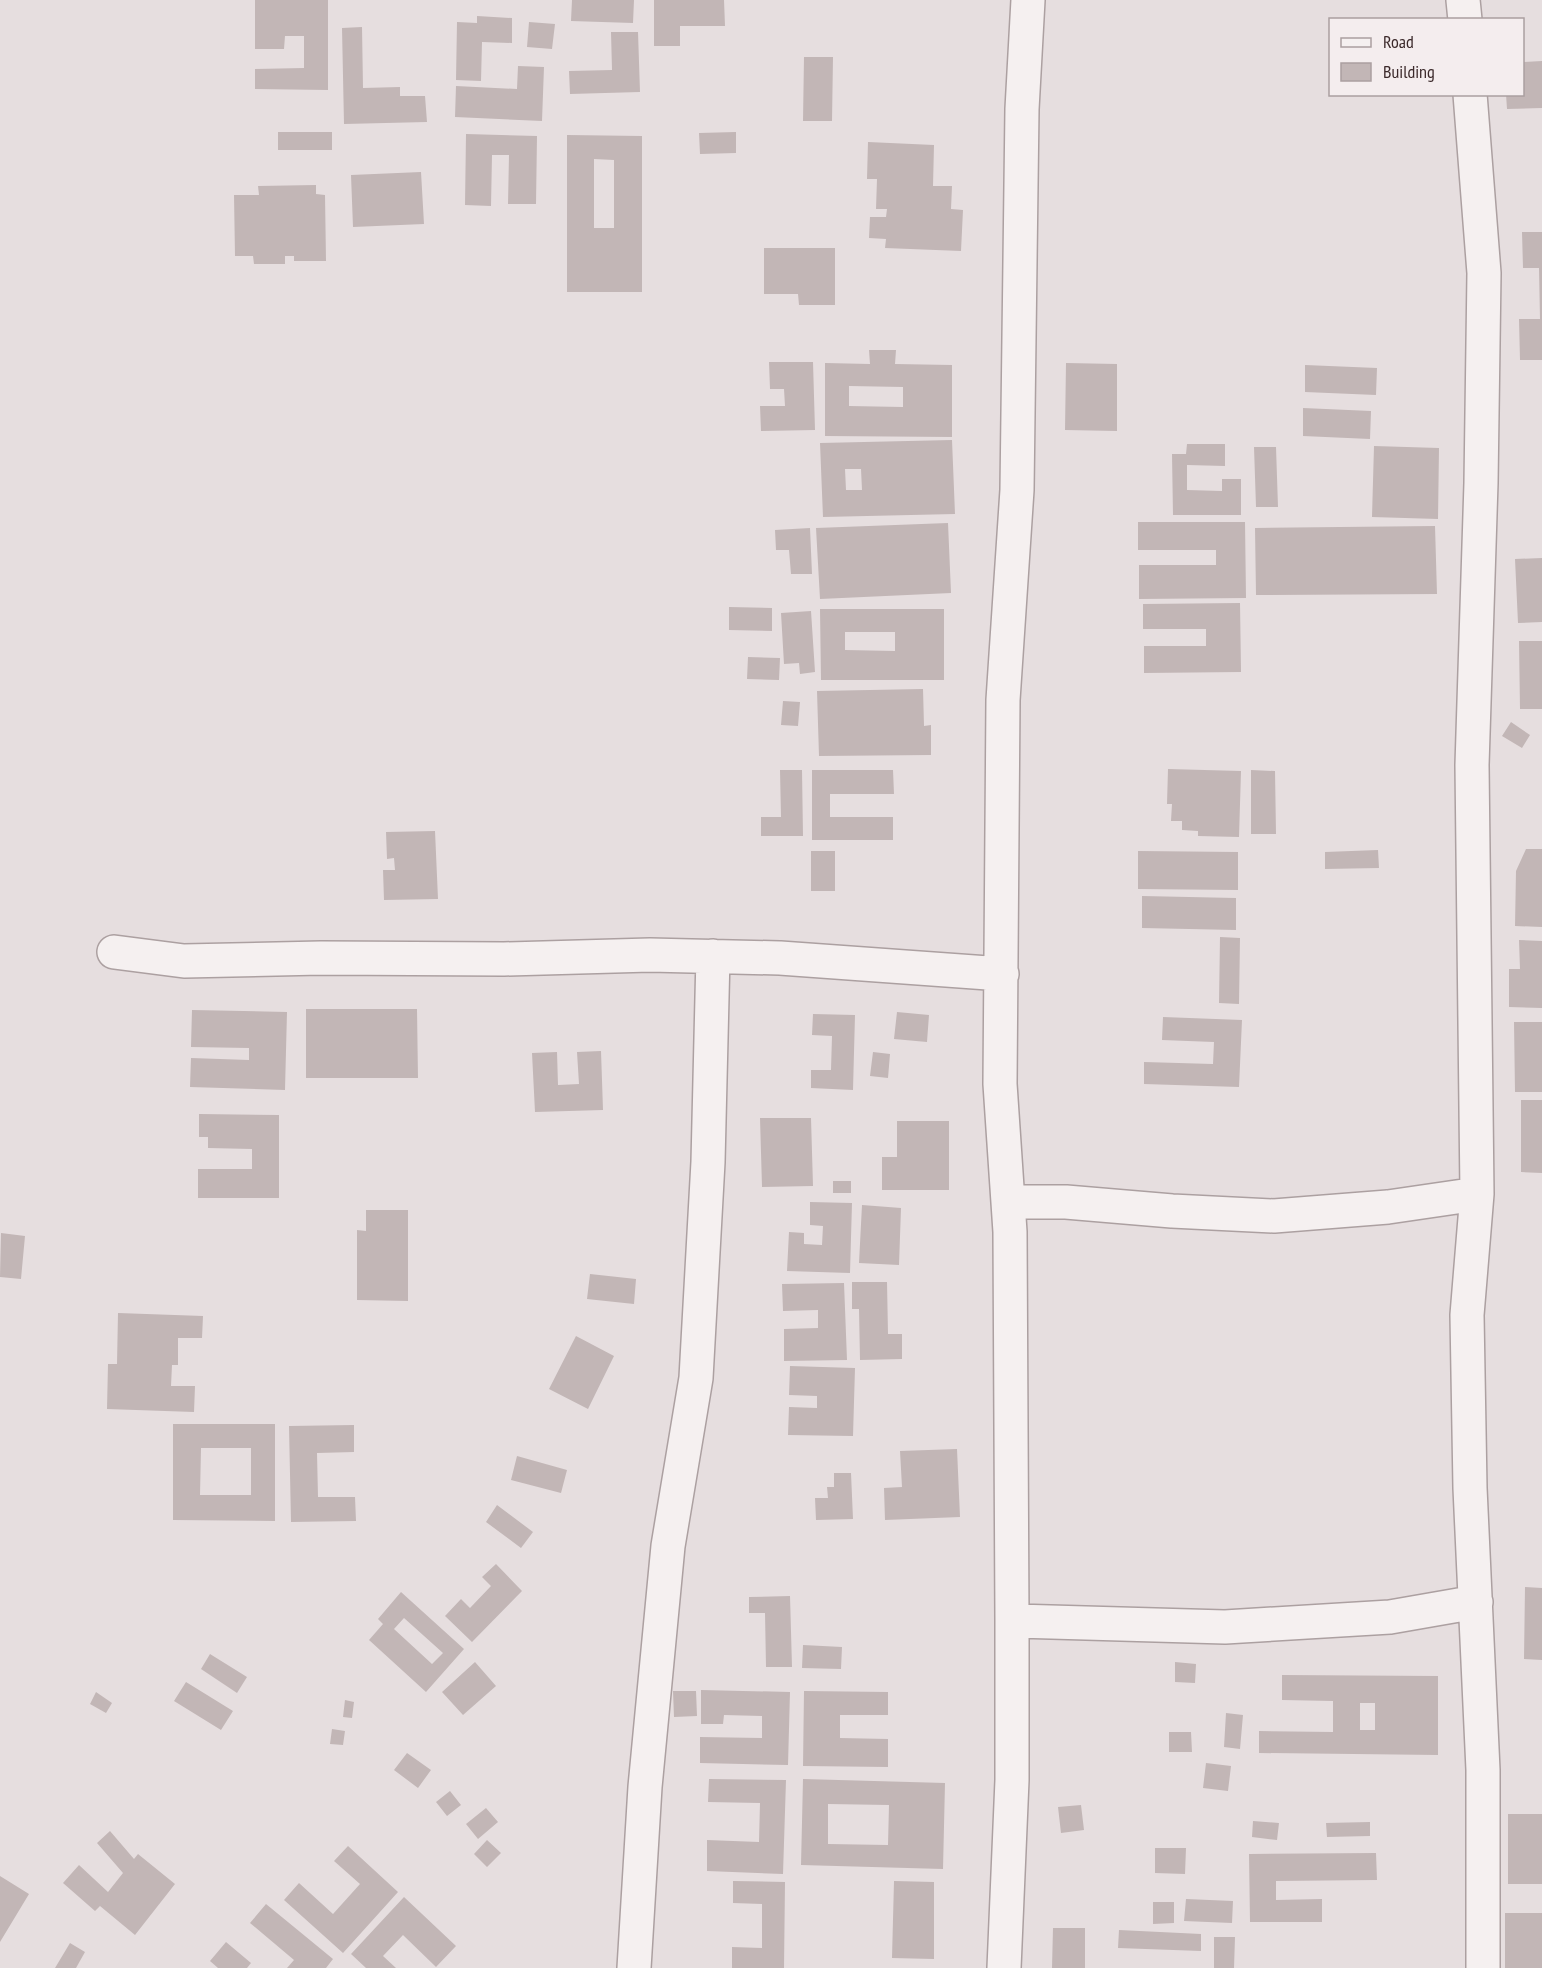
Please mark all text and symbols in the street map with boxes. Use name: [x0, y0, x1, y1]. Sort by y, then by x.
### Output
legend: [1329, 18, 1524, 96]
text: Road: [1383, 30, 1414, 53]
text: Building: [1383, 60, 1435, 83]

